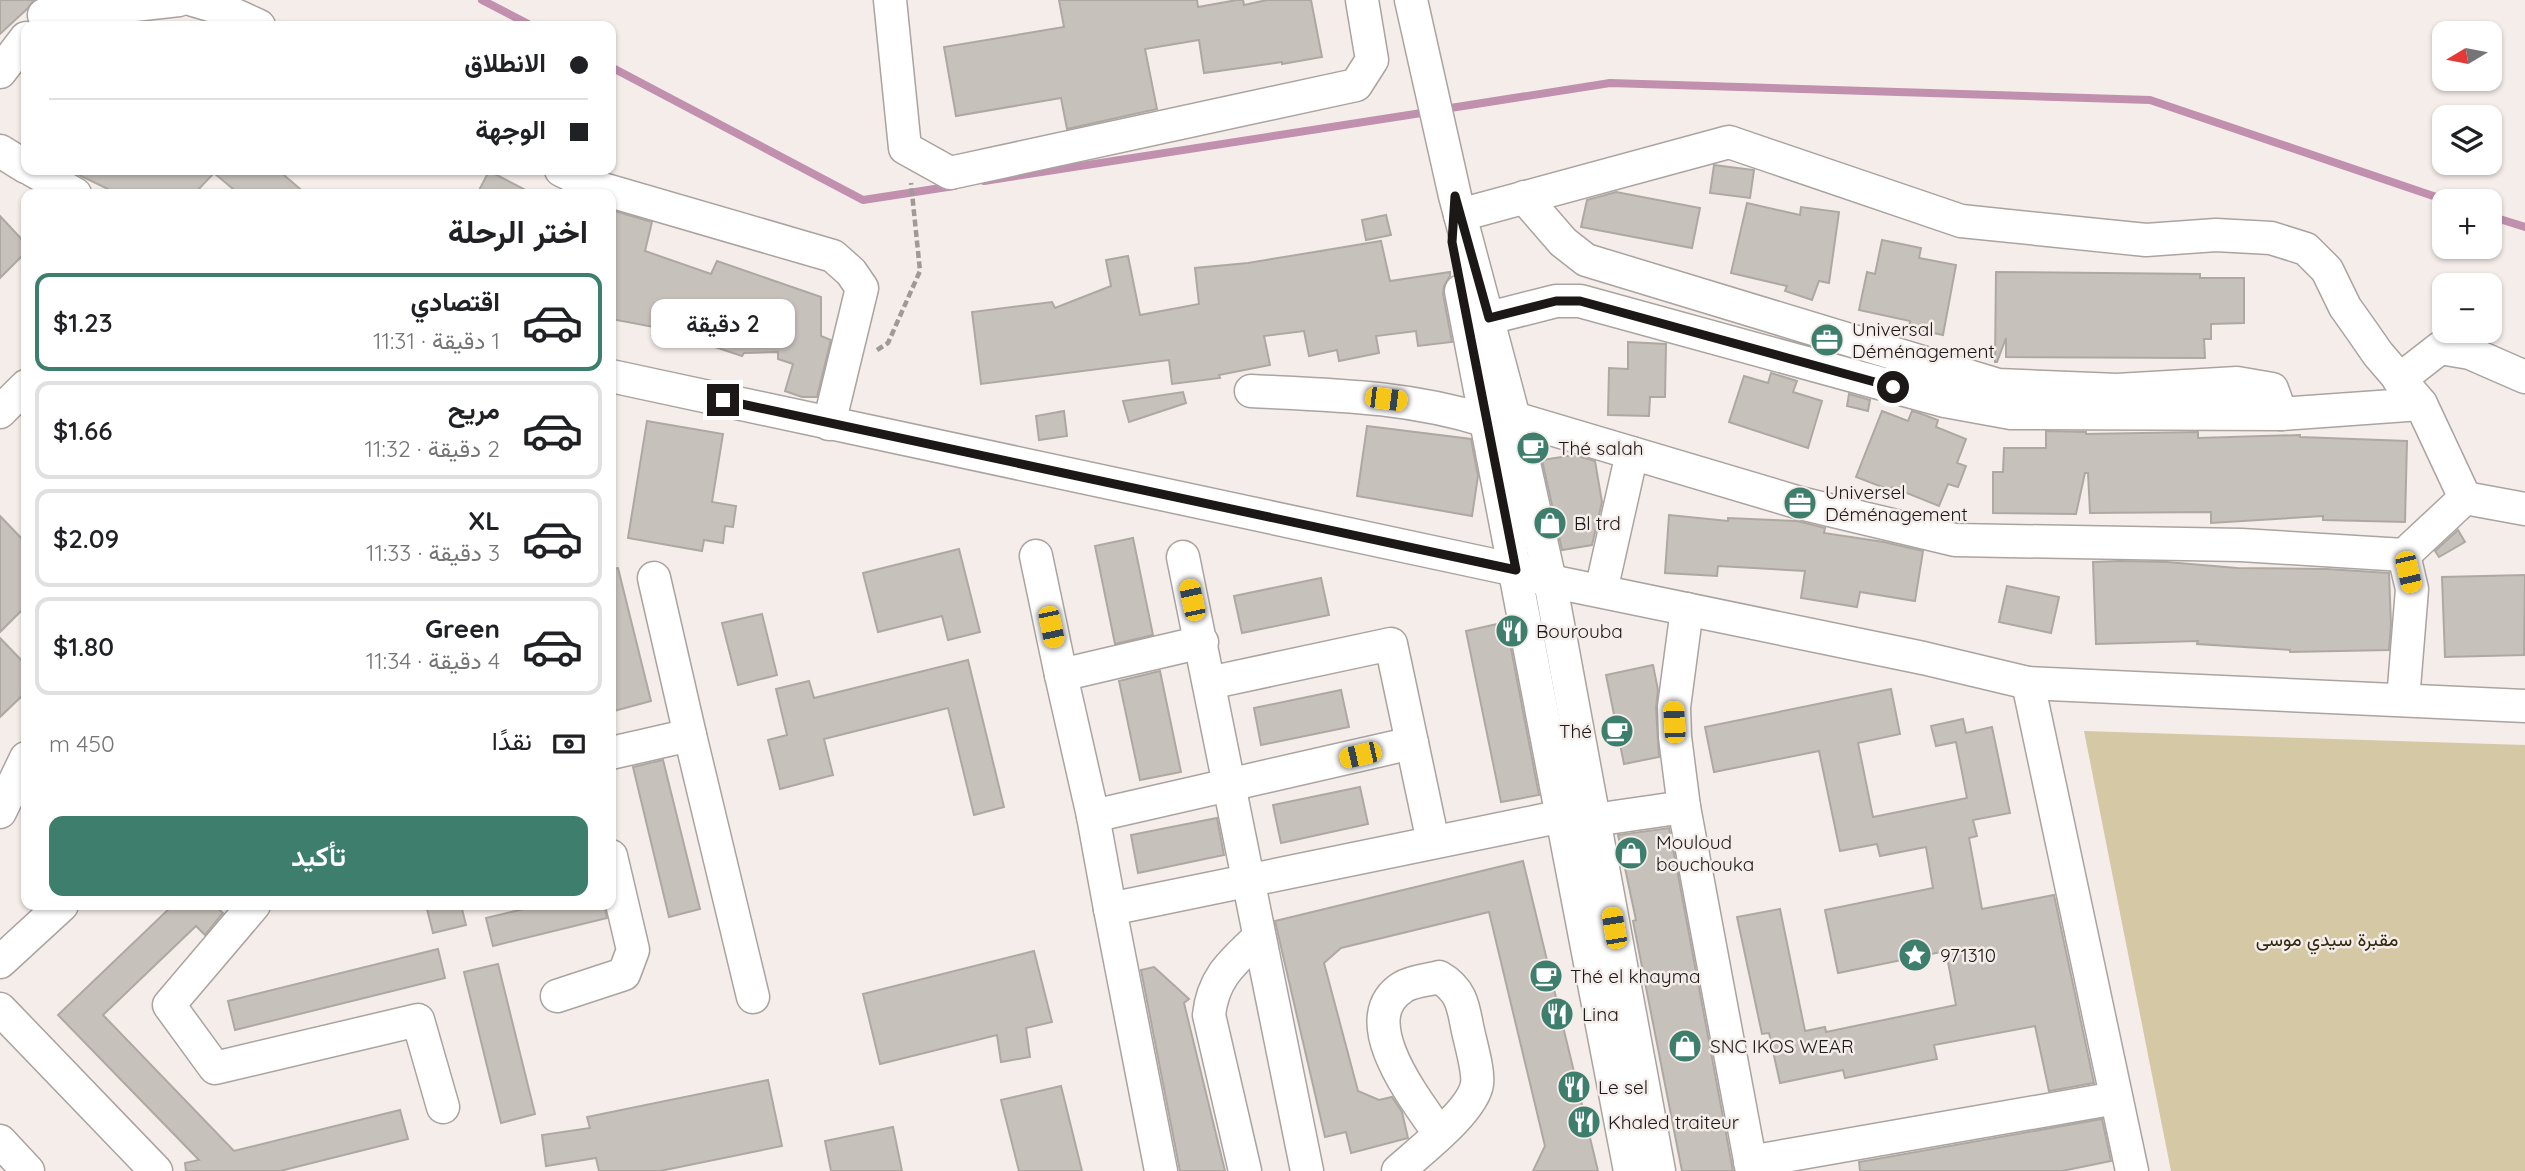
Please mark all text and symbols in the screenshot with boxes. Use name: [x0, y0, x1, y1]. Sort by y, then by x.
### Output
north arrow: [2432, 21, 2502, 91]
map controls: [2432, 21, 2502, 343]
text: الانطلاق: [464, 46, 546, 79]
button: layers: [2432, 105, 2502, 175]
text: الوجهة: [475, 113, 546, 146]
button: +: [2432, 189, 2502, 259]
text: اختر الرحلة: [448, 211, 588, 251]
button: −: [2432, 273, 2502, 343]
text: اقتصادي: [411, 285, 500, 318]
icon: car: [521, 291, 584, 354]
callout: 2 دقيقة: [651, 298, 795, 348]
text: $1.23: [53, 306, 113, 339]
text: 2 دقيقة: [686, 309, 760, 338]
place label: Universal Déménagement: [1852, 317, 1995, 363]
office icon: Universal Déménagement: [1808, 321, 1846, 359]
text: 1 دقيقة · 11:31: [373, 326, 500, 355]
route start: [1877, 371, 1909, 403]
route end: [707, 384, 739, 416]
car: [1364, 386, 1409, 412]
text: مريح: [448, 393, 500, 426]
icon: car: [521, 399, 584, 462]
text: $1.66: [53, 414, 113, 447]
cafe icon: Thé salah: [1514, 429, 1552, 467]
text: 2 دقيقة · 11:32: [365, 434, 500, 463]
place label: Thé salah: [1558, 436, 1643, 460]
place label: Universel Déménagement: [1825, 480, 1968, 526]
office icon: Universel Déménagement: [1781, 484, 1819, 522]
text: XL: [468, 504, 500, 537]
shop icon: Bl trd: [1531, 504, 1569, 542]
icon: car: [521, 507, 584, 570]
place label: Bl trd: [1574, 511, 1621, 535]
text: $2.09: [53, 522, 119, 555]
text: 3 دقيقة · 11:33: [366, 538, 500, 567]
car: [2394, 549, 2423, 595]
car: [1178, 577, 1207, 623]
car: [1037, 604, 1066, 650]
text: Green: [425, 612, 500, 645]
restaurant icon: Bourouba: [1493, 612, 1531, 650]
icon: car: [521, 615, 584, 678]
place label: Bourouba: [1536, 619, 1623, 643]
text: $1.80: [53, 630, 114, 663]
text: 4 دقيقة · 11:34: [366, 646, 500, 675]
car: [1663, 700, 1686, 744]
cafe icon: Thé: [1598, 712, 1636, 750]
place label: Thé: [1559, 719, 1592, 743]
text: نقدًا: [492, 724, 532, 757]
icon: cash: [550, 725, 588, 763]
text: 450 m: [49, 729, 115, 758]
car: [1338, 740, 1383, 770]
button: تأكيد: [49, 816, 588, 896]
place label: Mouloud bouchouka: [1656, 830, 1754, 876]
shop icon: Mouloud bouchouka: [1612, 834, 1650, 872]
car: [1601, 905, 1628, 951]
park label: مقبرة سيدي موسى: [2256, 927, 2398, 955]
place icon: 971310: [1896, 936, 1934, 974]
place label: 971310: [1940, 943, 1996, 967]
cafe icon: Thé el khayma: [1527, 957, 1565, 995]
place label: Thé el khayma: [1570, 964, 1701, 988]
restaurant icon: Lina: [1538, 995, 1576, 1033]
place label: Lina: [1582, 1002, 1619, 1026]
shop icon: SNC IKOS WEAR: [1666, 1027, 1704, 1065]
place label: SNC IKOS WEAR: [1710, 1034, 1854, 1058]
restaurant icon: Le sel: [1555, 1068, 1593, 1106]
place label: Le sel: [1598, 1075, 1648, 1099]
restaurant icon: Khaled traiteur: [1565, 1103, 1603, 1141]
place label: Khaled traiteur: [1608, 1110, 1740, 1134]

